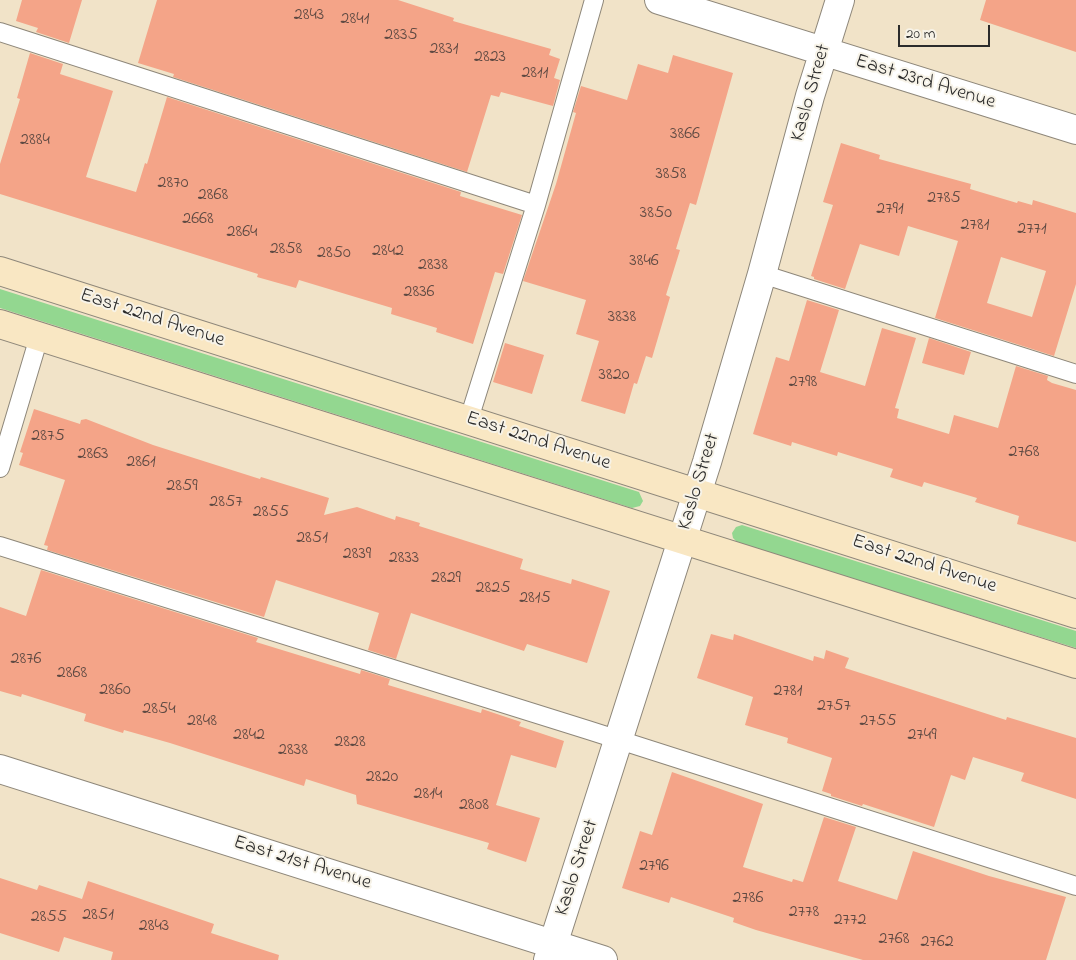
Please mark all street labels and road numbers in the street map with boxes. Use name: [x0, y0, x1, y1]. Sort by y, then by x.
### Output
street label: Kaslo Street: [787, 42, 837, 144]
street label: East 23rd Avenue: [852, 50, 998, 116]
street label: East 22nd Avenue: [77, 284, 227, 354]
street label: East 22nd Avenue: [463, 407, 613, 477]
street label: Kaslo Street: [674, 431, 726, 533]
street label: East 22nd Avenue: [849, 530, 999, 600]
street label: Kaslo Street: [551, 817, 605, 919]
street label: East 21st Avenue: [230, 832, 374, 896]

